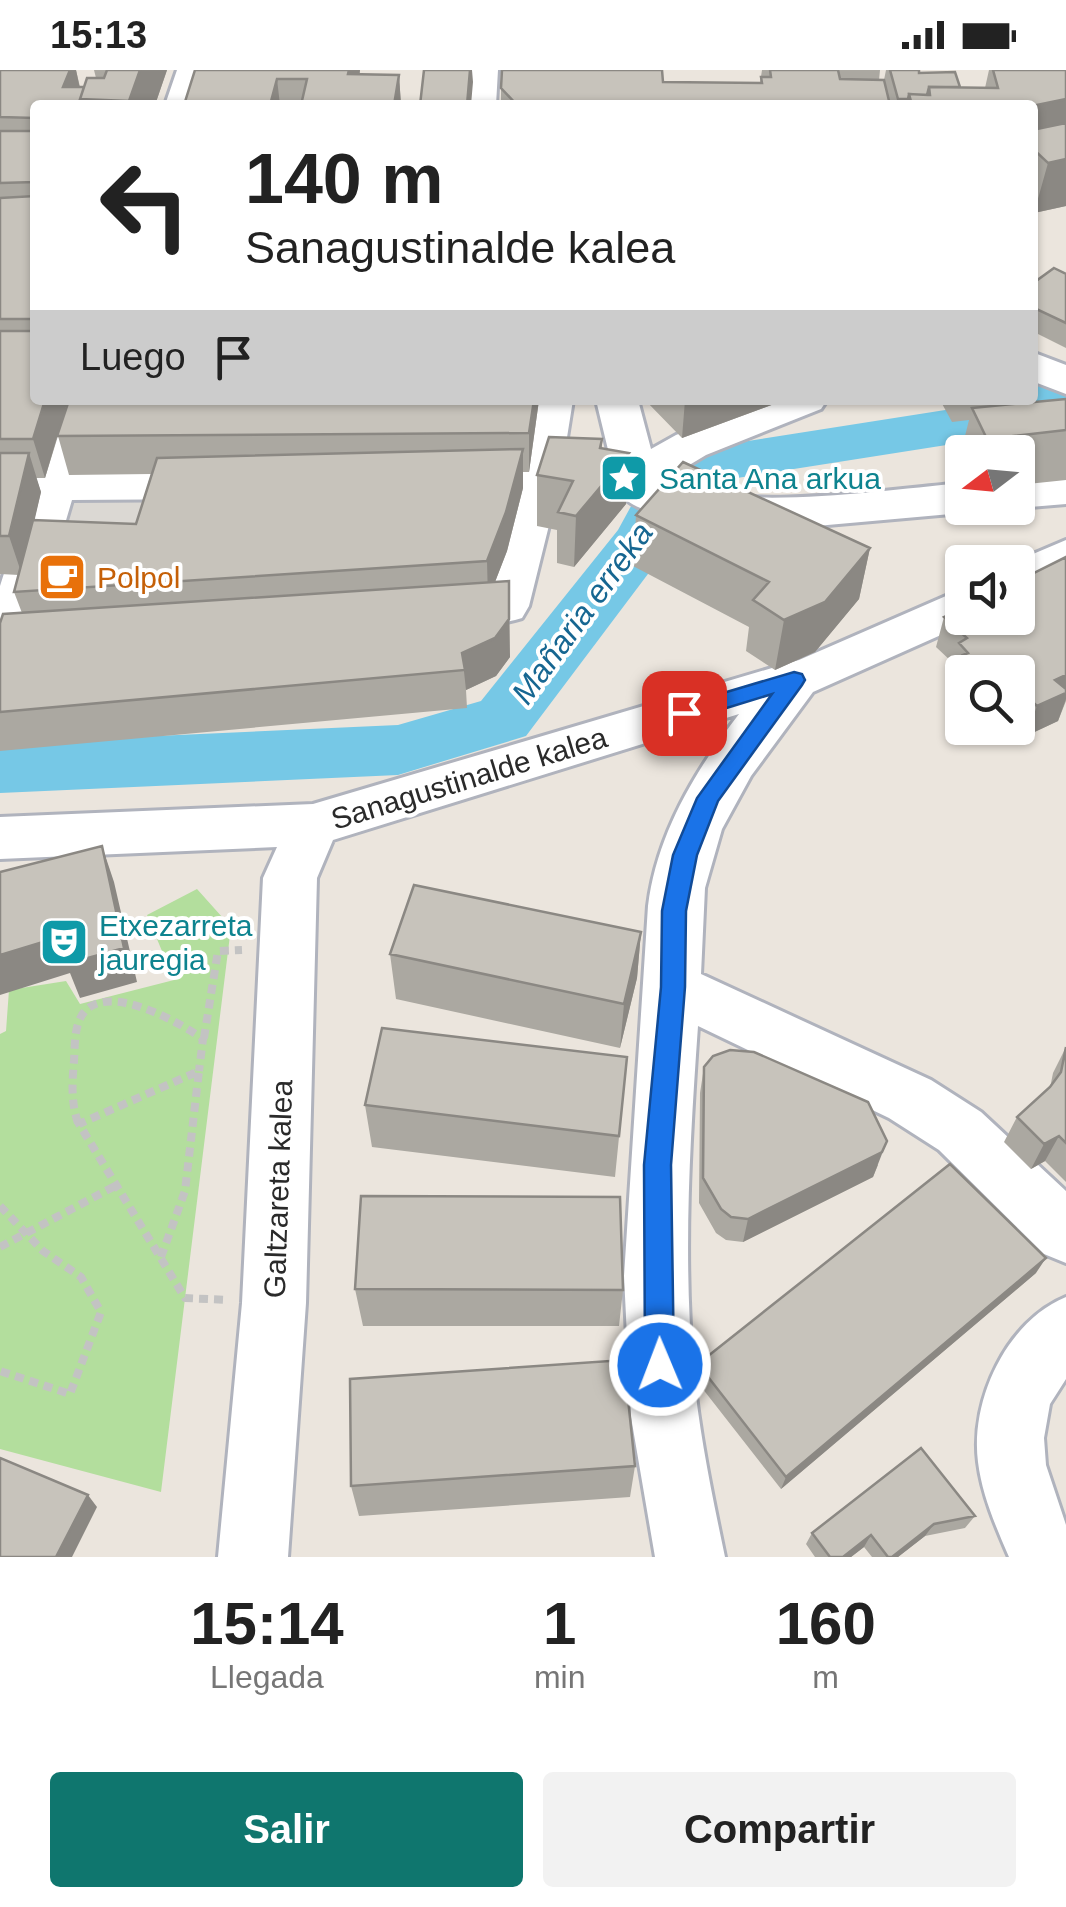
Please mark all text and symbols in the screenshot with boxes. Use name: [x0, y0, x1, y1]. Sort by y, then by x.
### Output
text: 15:13: [50, 14, 147, 56]
icon: left: [80, 140, 210, 270]
text: 140 m: [245, 140, 443, 218]
text: Sanagustinalde kalea: [245, 222, 675, 273]
icon: arrive: [206, 330, 261, 385]
text: Luego: [80, 336, 186, 378]
north arrow: [945, 435, 1035, 525]
map controls: [945, 435, 1035, 745]
place icon: Santa Ana arkua: [598, 452, 650, 504]
place label: Santa Ana arkua: [659, 462, 881, 495]
water label: Mañaria erreka: [504, 515, 660, 711]
button: sound: [945, 545, 1035, 635]
cafe icon: Polpol: [36, 551, 88, 603]
place label: Polpol: [97, 561, 180, 594]
button: search: [945, 655, 1035, 745]
pin: [642, 671, 727, 756]
icon: arrive: [657, 686, 712, 741]
street label: Sanagustinalde kalea: [327, 720, 611, 836]
place label: Etxezarreta jauregia: [98, 909, 253, 976]
theatre icon: Etxezarreta jauregia: [38, 916, 90, 968]
street label: Galtzareta kalea: [258, 1079, 298, 1299]
position arrow: [608, 1313, 712, 1417]
text: 15:14: [190, 1590, 344, 1657]
text: 1: [543, 1590, 576, 1657]
text: 160: [776, 1590, 876, 1657]
text: Llegada: [210, 1659, 324, 1695]
text: min: [534, 1659, 585, 1695]
text: m: [812, 1659, 839, 1695]
button: Salir: [50, 1772, 523, 1887]
button: Compartir: [543, 1772, 1016, 1887]

